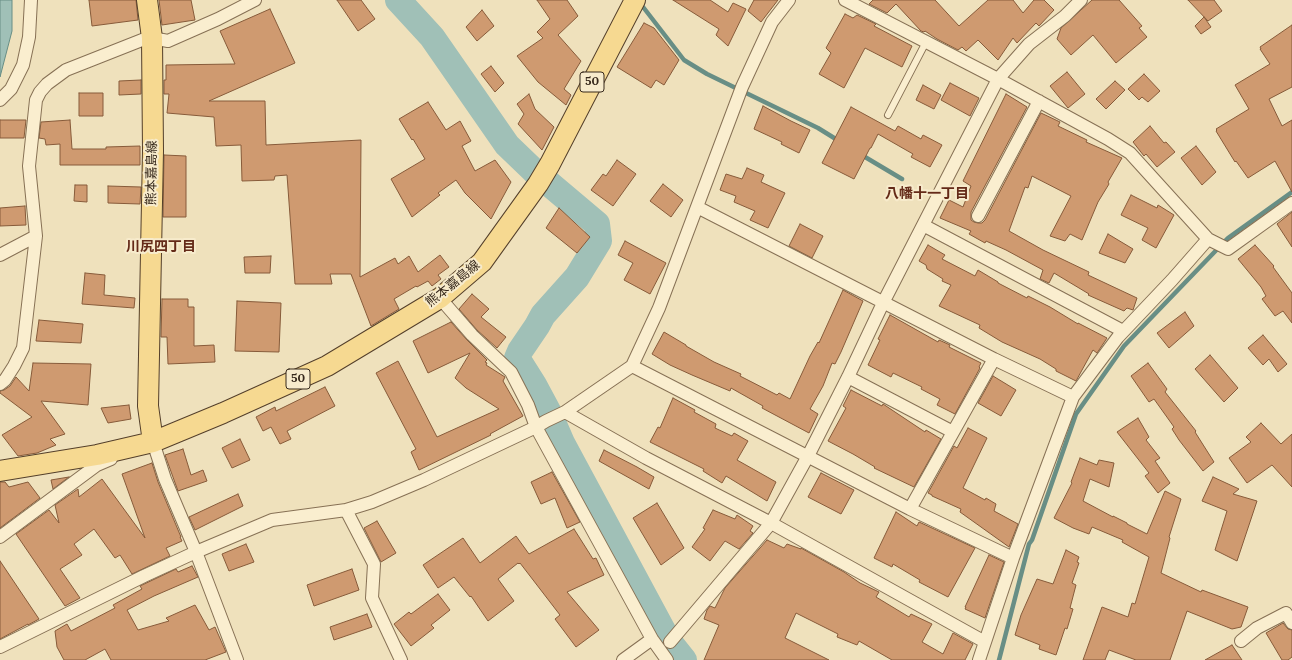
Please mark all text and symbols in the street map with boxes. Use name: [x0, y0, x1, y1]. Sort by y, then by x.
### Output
road number: 50: [580, 72, 604, 92]
street label: 熊本嘉島線: [144, 140, 160, 206]
district label: 八幡十一丁目: [885, 186, 969, 202]
district label: 川尻四丁目: [126, 239, 196, 255]
street label: 熊本嘉島線: [423, 257, 483, 311]
road number: 50: [286, 369, 310, 389]

